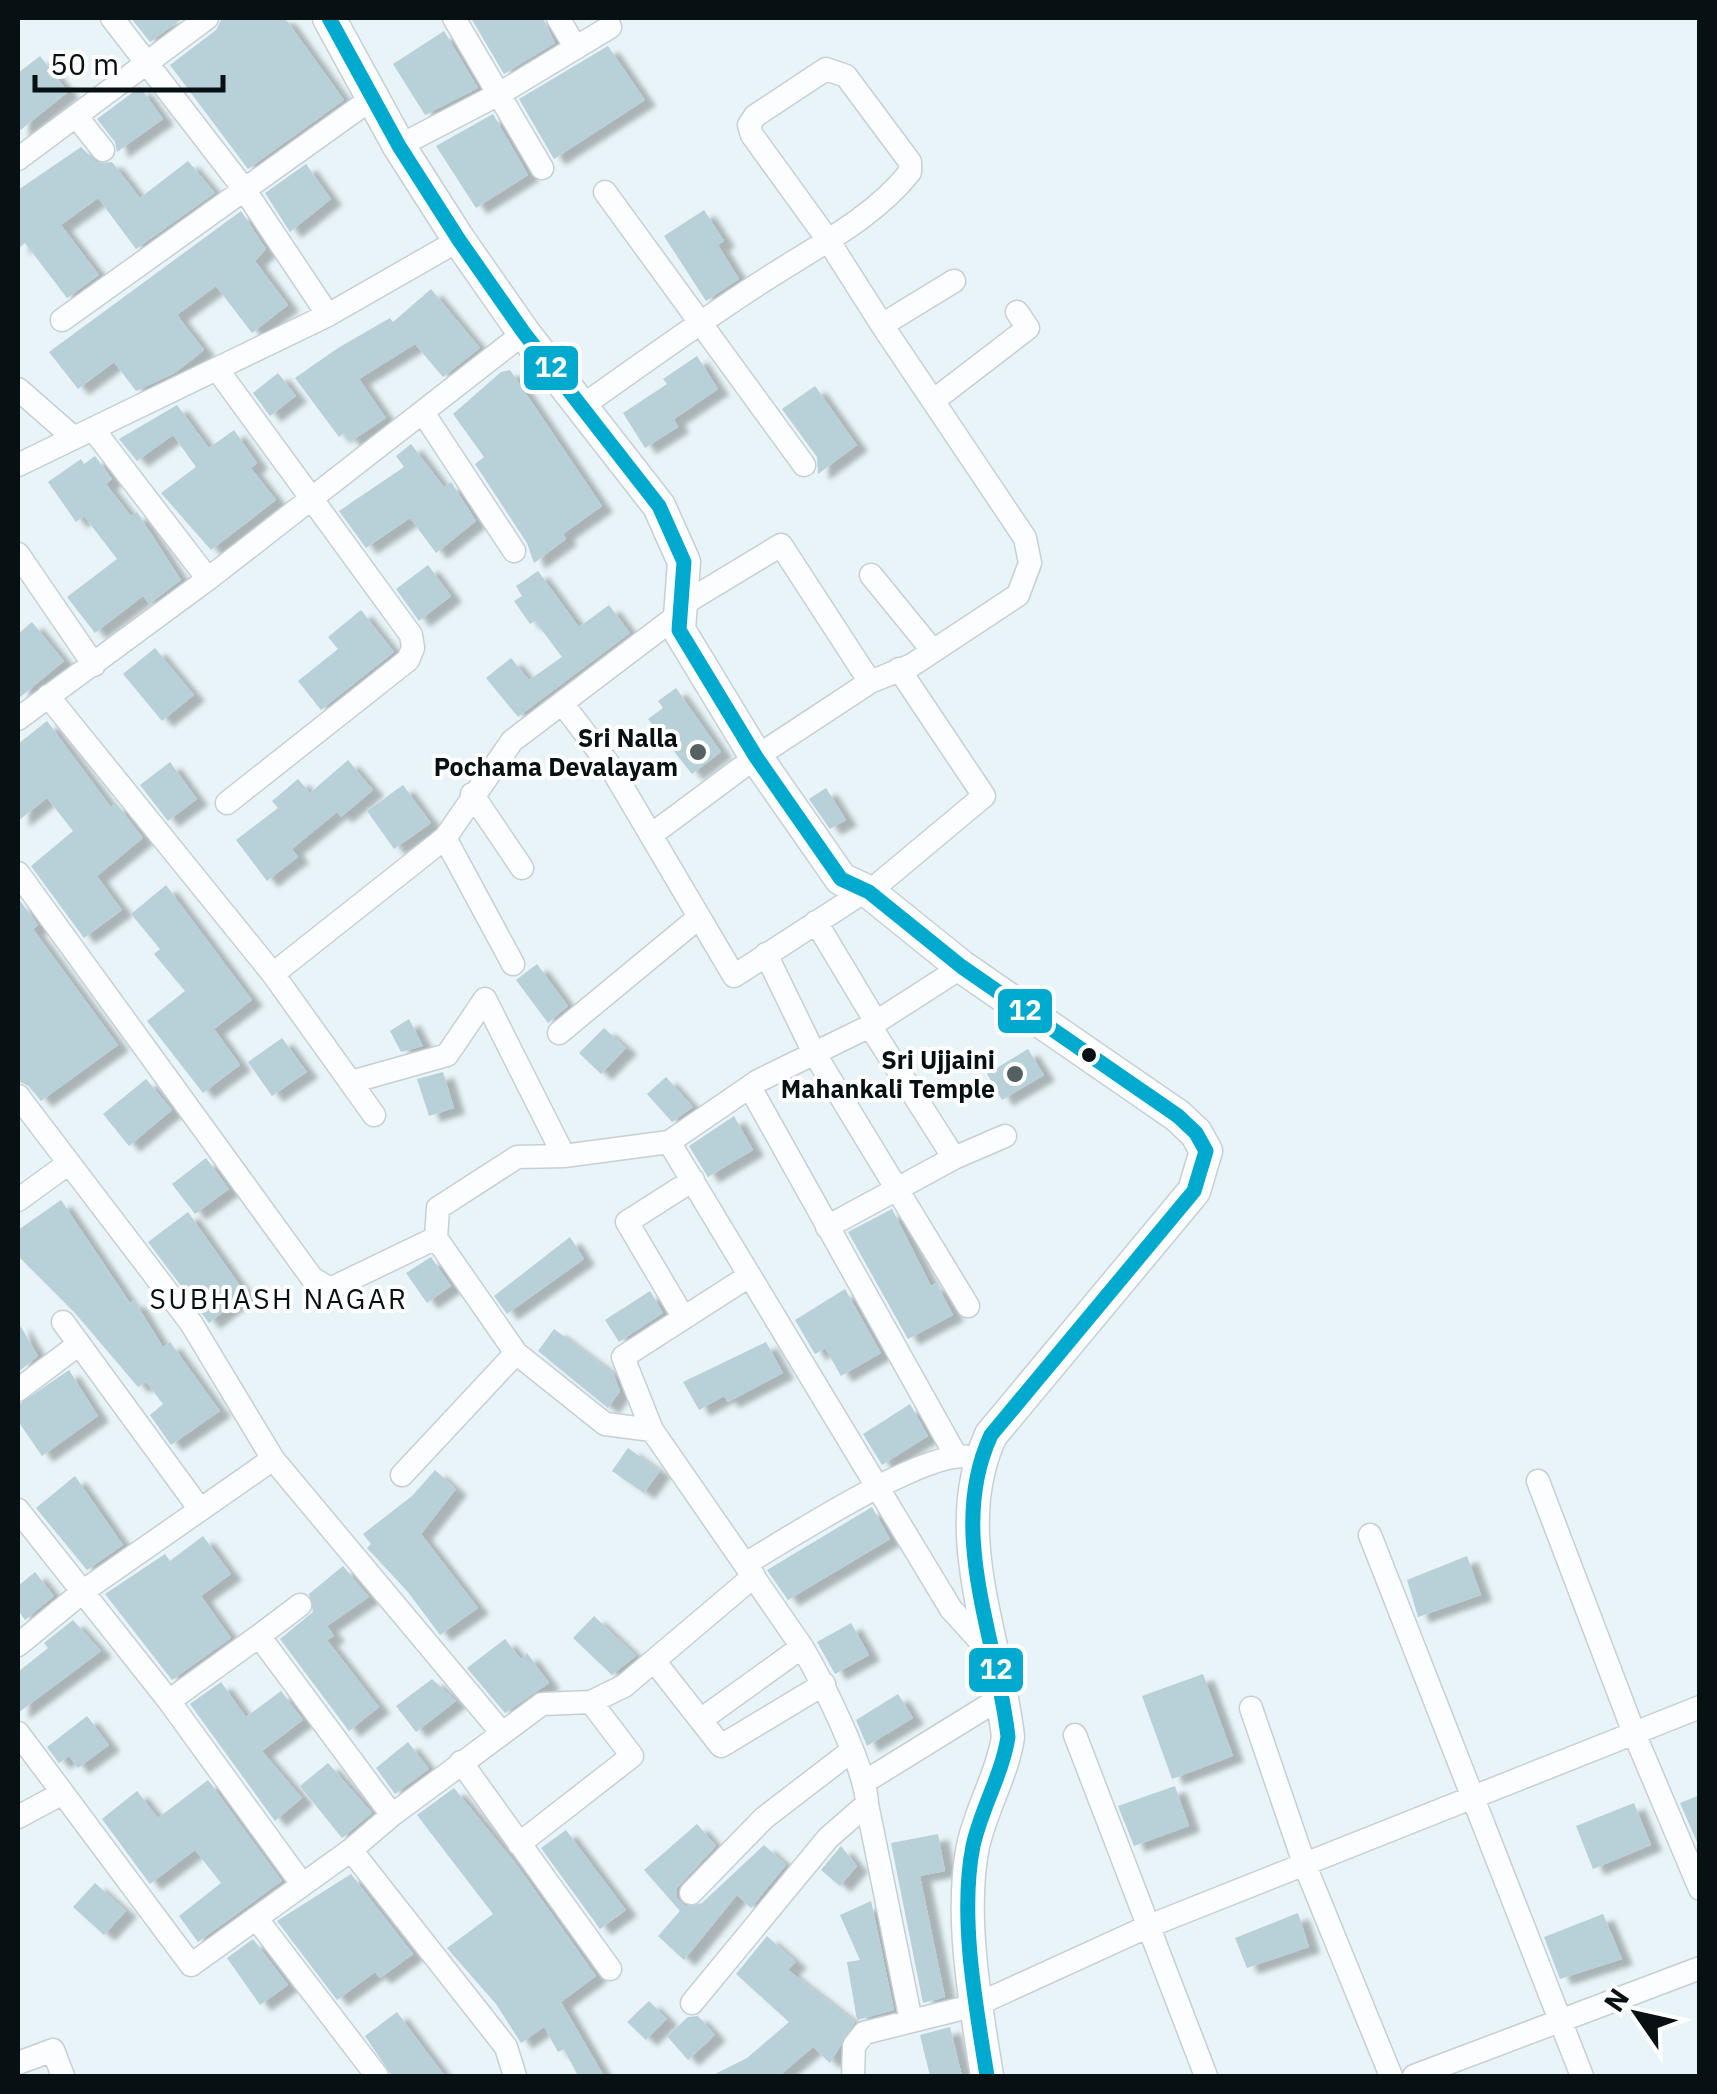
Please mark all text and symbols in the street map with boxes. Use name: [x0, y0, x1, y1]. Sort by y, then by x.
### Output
scale bar: [35, 30, 222, 92]
text: 50 m: [50, 44, 119, 83]
line badge: 12: [522, 344, 580, 392]
text: 12: [534, 348, 568, 385]
place label: Sri Nalla Pochama Devalayam: [434, 721, 678, 783]
marker: Sri Nalla Pochama Devalayam: [687, 741, 709, 763]
line badge: 12: [996, 987, 1054, 1035]
text: 12: [1008, 991, 1042, 1028]
place label: Sri Ujjaini Mahankali Temple: [781, 1043, 995, 1105]
unlabelled marker: [1079, 1045, 1099, 1065]
marker: Sri Ujjaini Mahankali Temple: [1004, 1063, 1026, 1085]
district label: SUBHASH NAGAR: [149, 1280, 409, 1317]
line badge: 12: [967, 1646, 1025, 1694]
text: 12: [979, 1650, 1013, 1687]
north arrow: [1587, 1964, 1687, 2064]
text: N: [1595, 1981, 1637, 2018]

